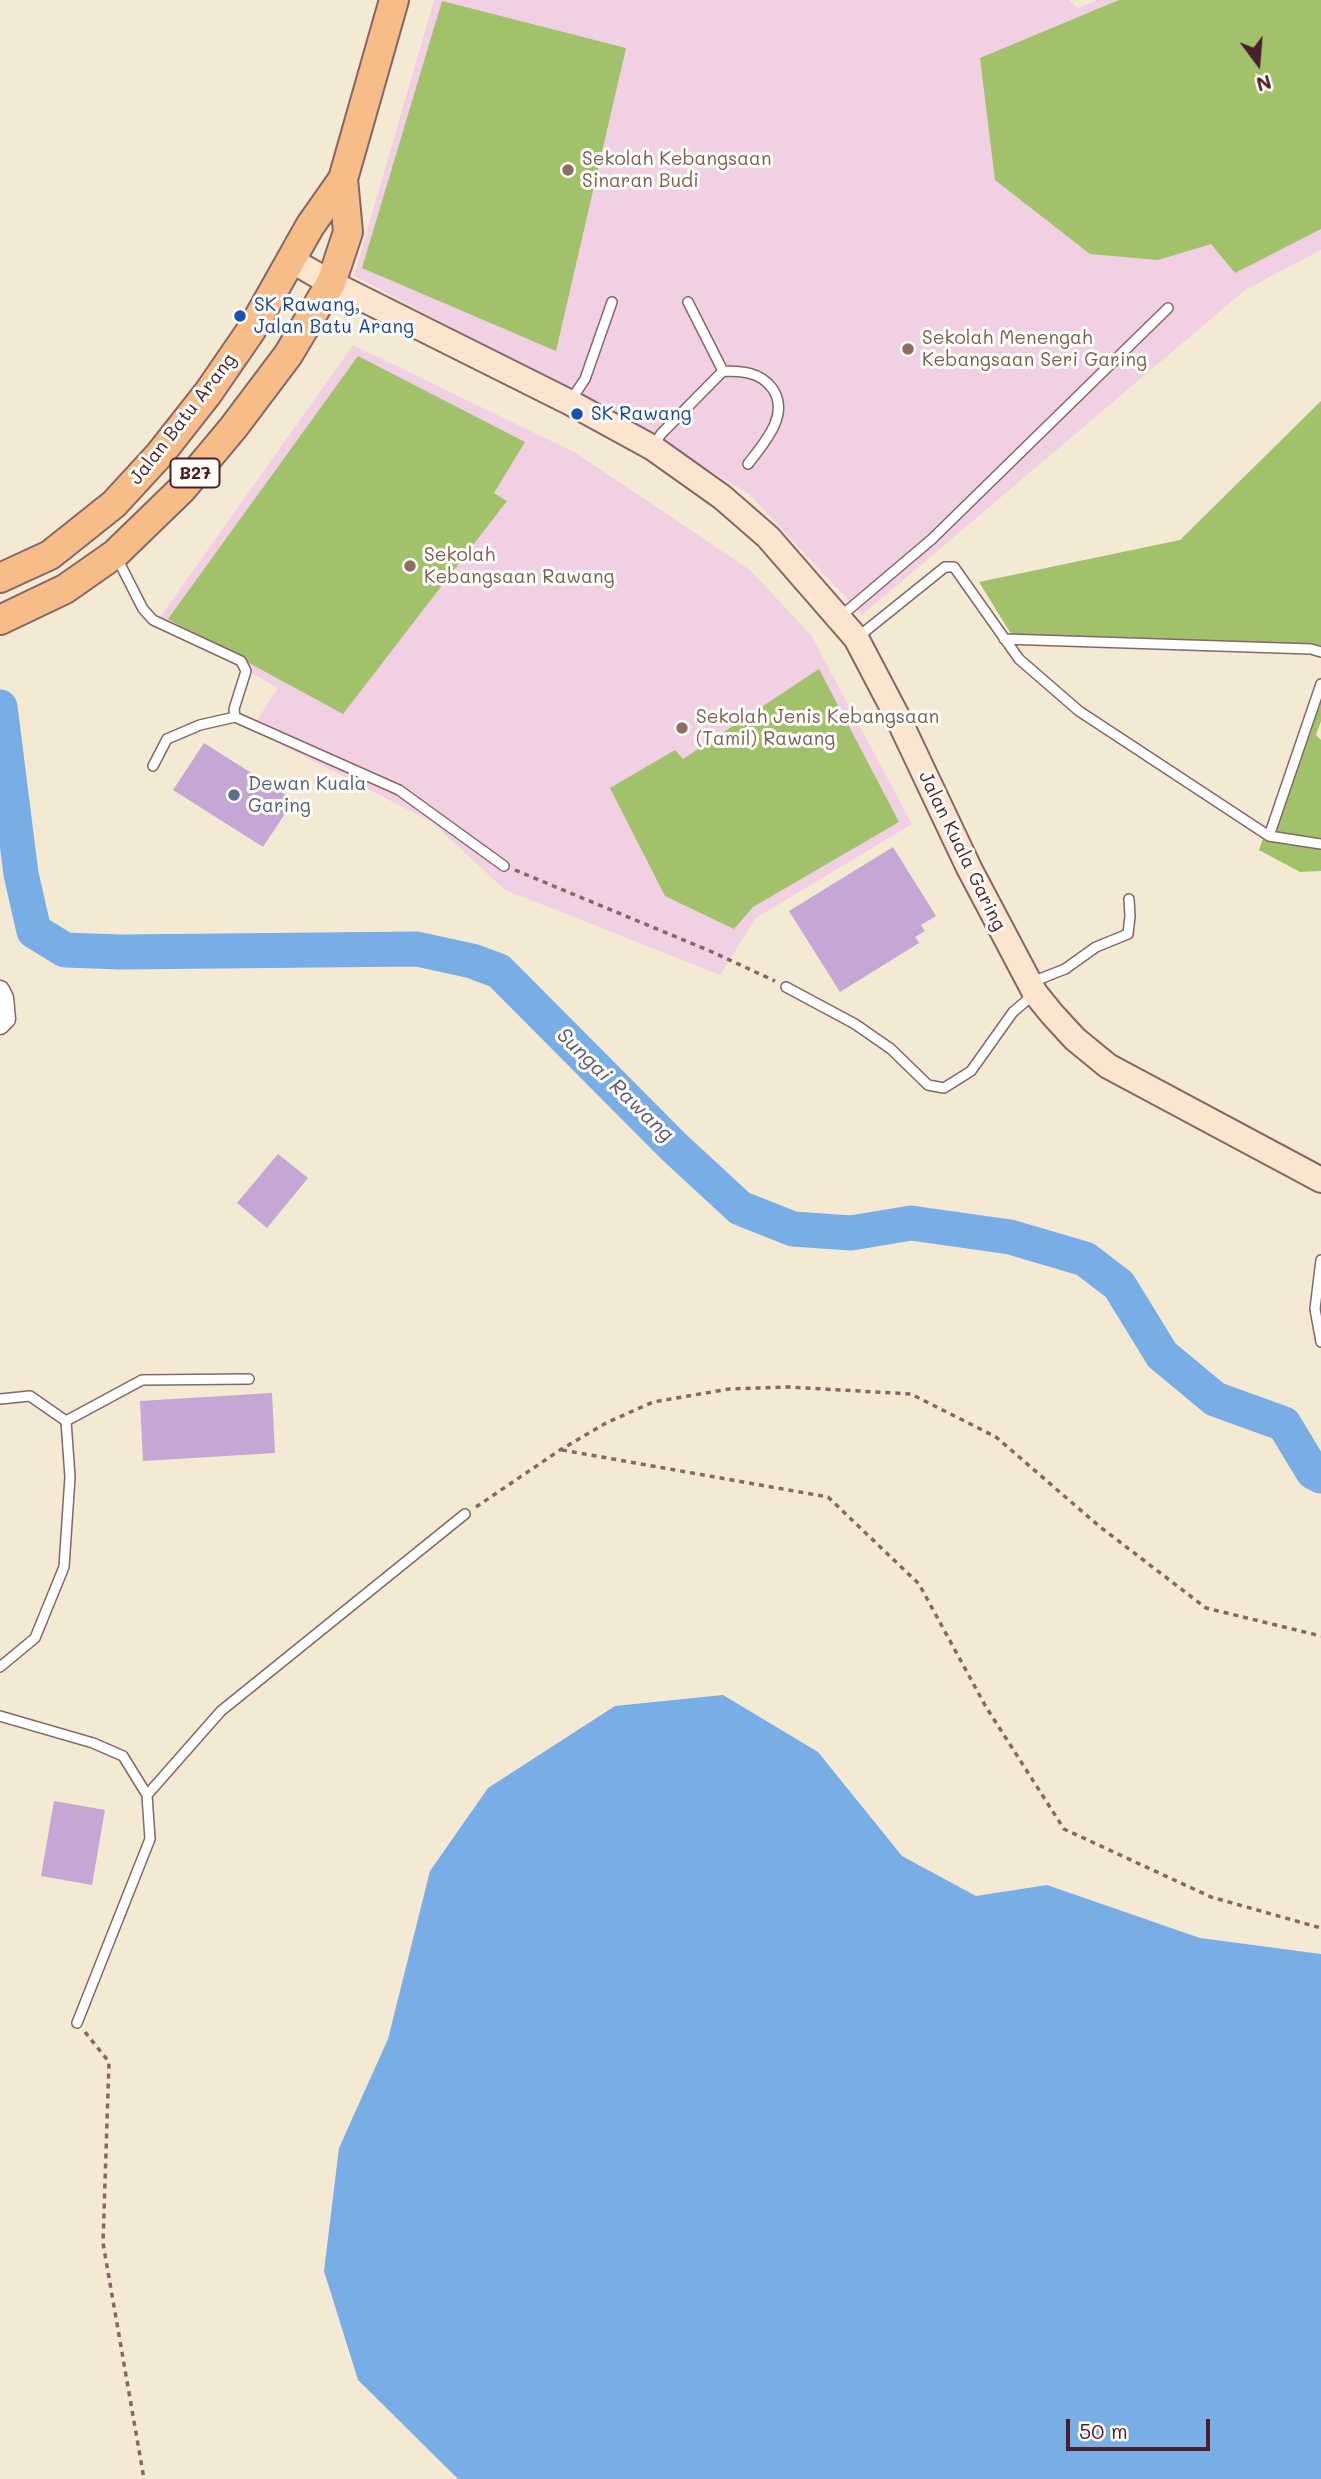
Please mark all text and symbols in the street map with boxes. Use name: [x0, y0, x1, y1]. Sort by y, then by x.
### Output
north arrow: [1223, 28, 1293, 98]
text: N: [1254, 70, 1274, 98]
place label: Sekolah Kebangsaan Sinaran Budi: [582, 148, 771, 192]
marker: Sekolah Kebangsaan Sinaran Budi: [560, 162, 576, 178]
place label: SK Rawang, Jalan Batu Arang: [254, 294, 414, 338]
marker: SK Rawang, Jalan Batu Arang: [232, 308, 248, 324]
place label: Sekolah Menengah Kebangsaan Seri Garing: [922, 327, 1147, 371]
marker: Sekolah Menengah Kebangsaan Seri Garing: [900, 341, 916, 357]
street label: Jalan Batu Arang: [125, 349, 241, 489]
place label: SK Rawang: [591, 403, 691, 425]
marker: SK Rawang: [569, 406, 585, 422]
road number: B27: [170, 458, 220, 488]
place label: Sekolah Kebangsaan Rawang: [424, 544, 614, 588]
marker: Sekolah Kebangsaan Rawang: [402, 558, 418, 574]
place label: Sekolah Jenis Kebangsaan (Tamil) Rawang: [696, 706, 939, 750]
marker: Sekolah Jenis Kebangsaan (Tamil) Rawang: [674, 720, 690, 736]
street label: Jalan Kuala Garing: [913, 767, 1011, 935]
place label: Dewan Kuala Garing: [248, 773, 366, 817]
marker: Dewan Kuala Garing: [226, 787, 242, 803]
water label: Sungai Rawang: [551, 1023, 679, 1147]
scale bar: [1069, 2406, 1212, 2450]
text: 50 m: [1079, 2417, 1128, 2444]

